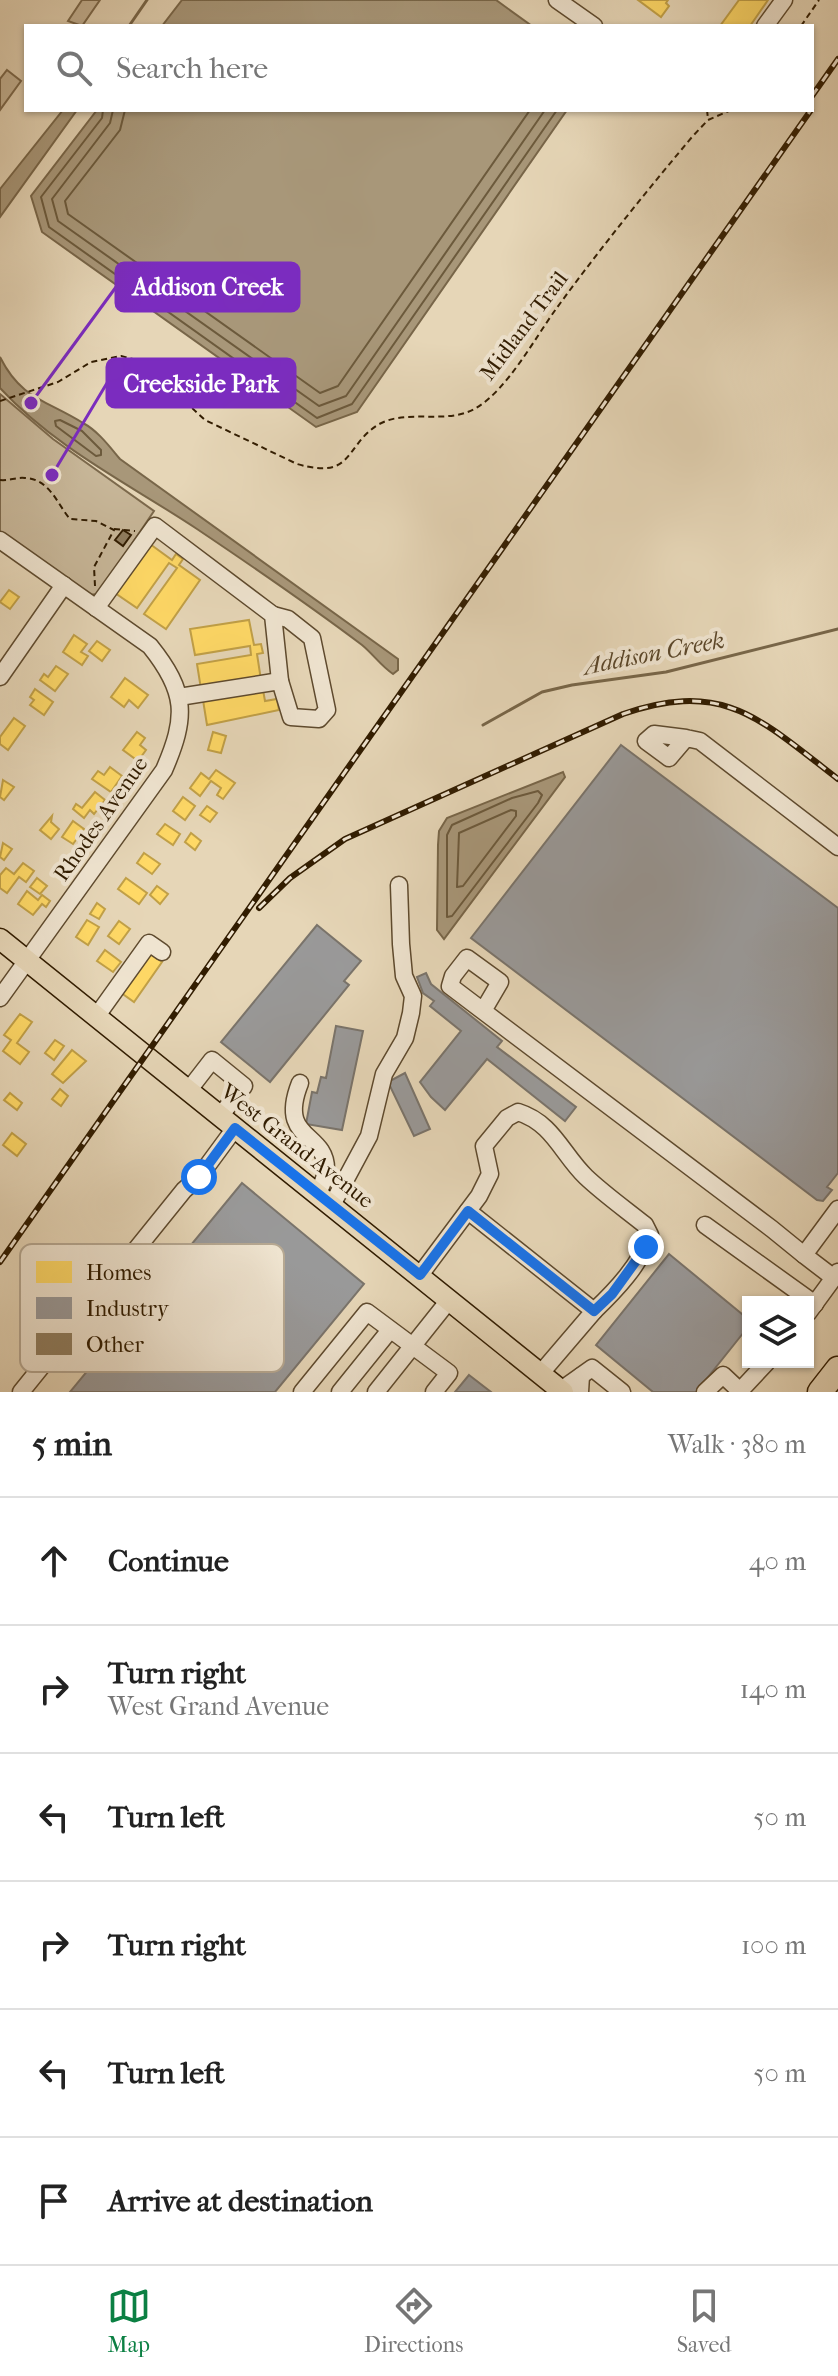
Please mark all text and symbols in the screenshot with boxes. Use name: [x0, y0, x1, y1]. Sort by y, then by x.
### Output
search box: [24, 24, 814, 112]
icon: search: [52, 46, 96, 90]
text: Search here: [116, 51, 268, 86]
callout: Addison Creek: [116, 263, 299, 311]
street label: Midland Trail: [475, 266, 573, 386]
text: Addison Creek: [131, 273, 284, 301]
callout: Creekside Park: [107, 359, 295, 407]
text: Creekside Park: [123, 370, 279, 398]
water label: Addison Creek: [578, 626, 727, 681]
street label: Rhodes Avenue: [48, 752, 154, 886]
street label: West Grand Avenue: [214, 1078, 379, 1214]
route start: [181, 1159, 217, 1195]
route end: [628, 1229, 664, 1265]
legend: [20, 1244, 284, 1372]
text: Homes: [86, 1260, 151, 1286]
text: Industry: [86, 1296, 170, 1322]
map controls: [742, 1296, 814, 1368]
button: layers: [742, 1296, 814, 1368]
text: Other: [86, 1332, 144, 1358]
text: 5 min: [32, 1424, 112, 1464]
text: Walk · 380 m: [668, 1429, 806, 1460]
icon: ahead: [32, 1539, 76, 1583]
text: Continue: [108, 1544, 229, 1579]
text: 40 m: [749, 1546, 806, 1577]
text: Turn right: [108, 1656, 246, 1691]
icon: right: [32, 1667, 76, 1711]
text: 140 m: [740, 1674, 806, 1705]
text: West Grand Avenue: [108, 1691, 329, 1722]
icon: left: [32, 1795, 76, 1839]
text: Turn left: [108, 1800, 225, 1835]
text: 50 m: [753, 1802, 806, 1833]
icon: right: [32, 1923, 76, 1967]
text: Turn right: [108, 1928, 246, 1963]
text: 100 m: [741, 1930, 806, 1961]
icon: left: [32, 2051, 76, 2095]
text: Turn left: [108, 2056, 225, 2091]
text: 50 m: [753, 2058, 806, 2089]
icon: arrive: [32, 2179, 76, 2223]
text: Arrive at destination: [108, 2184, 373, 2219]
tab: Map: [107, 2284, 151, 2358]
tab: Directions: [364, 2284, 463, 2358]
tab: Saved: [677, 2284, 731, 2358]

